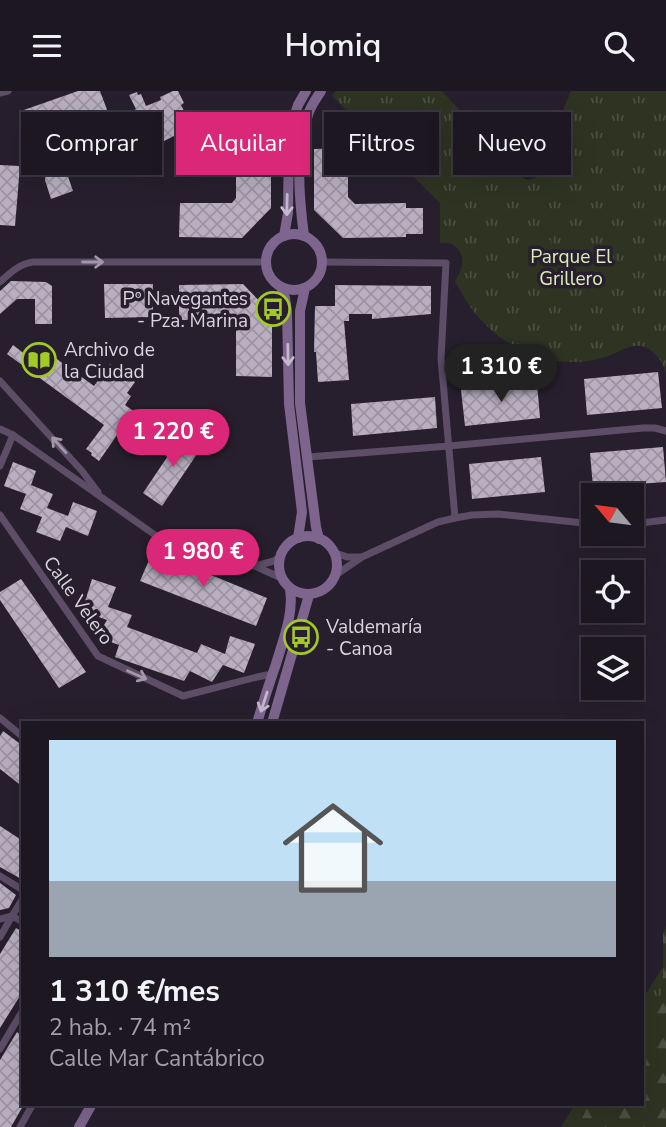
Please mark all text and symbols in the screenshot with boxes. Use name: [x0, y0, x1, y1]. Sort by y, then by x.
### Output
text: Homiq: [284, 24, 382, 67]
icon: menu: [28, 27, 66, 65]
icon: search: [600, 27, 638, 65]
chip: Comprar: [21, 112, 162, 175]
chip: Alquilar: [176, 112, 310, 175]
chip: Filtros: [324, 112, 439, 175]
chip: Nuevo: [453, 112, 571, 175]
one-way arrow: [281, 193, 294, 216]
park label: Parque El Grillero: [530, 244, 612, 292]
one-way arrow: [81, 255, 104, 269]
place label: Pº Navegantes - Pza. Marina: [123, 286, 248, 334]
bus stop icon: Pº Navegantes - Pza. Marina: [254, 290, 292, 328]
place label: Archivo de la Ciudad: [64, 337, 155, 385]
library icon: Archivo de la Ciudad: [20, 341, 58, 379]
one-way arrow: [281, 343, 295, 366]
pin: 1 310 €: [436, 345, 566, 404]
text: 1 310 €: [460, 351, 542, 382]
pin: 1 220 €: [108, 409, 238, 469]
text: 1 220 €: [132, 416, 214, 447]
one-way arrow: [51, 436, 67, 454]
north arrow: [581, 483, 644, 546]
map controls: [581, 483, 644, 700]
pin: 1 980 €: [138, 529, 268, 589]
text: 1 980 €: [162, 536, 244, 567]
street label: Calle Velero: [37, 551, 119, 650]
button: locate: [581, 560, 644, 623]
place label: Valdemaría - Canoa: [325, 614, 422, 662]
bus stop icon: Valdemaría - Canoa: [282, 618, 320, 656]
button: layers: [581, 637, 644, 700]
one-way arrow: [126, 669, 147, 682]
one-way arrow: [256, 690, 269, 712]
icon: home: [270, 785, 396, 911]
text: 1 310 €/mes: [49, 971, 220, 1012]
text: 2 hab. · 74 m²: [49, 1012, 191, 1043]
text: Calle Mar Cantábrico: [49, 1043, 265, 1074]

